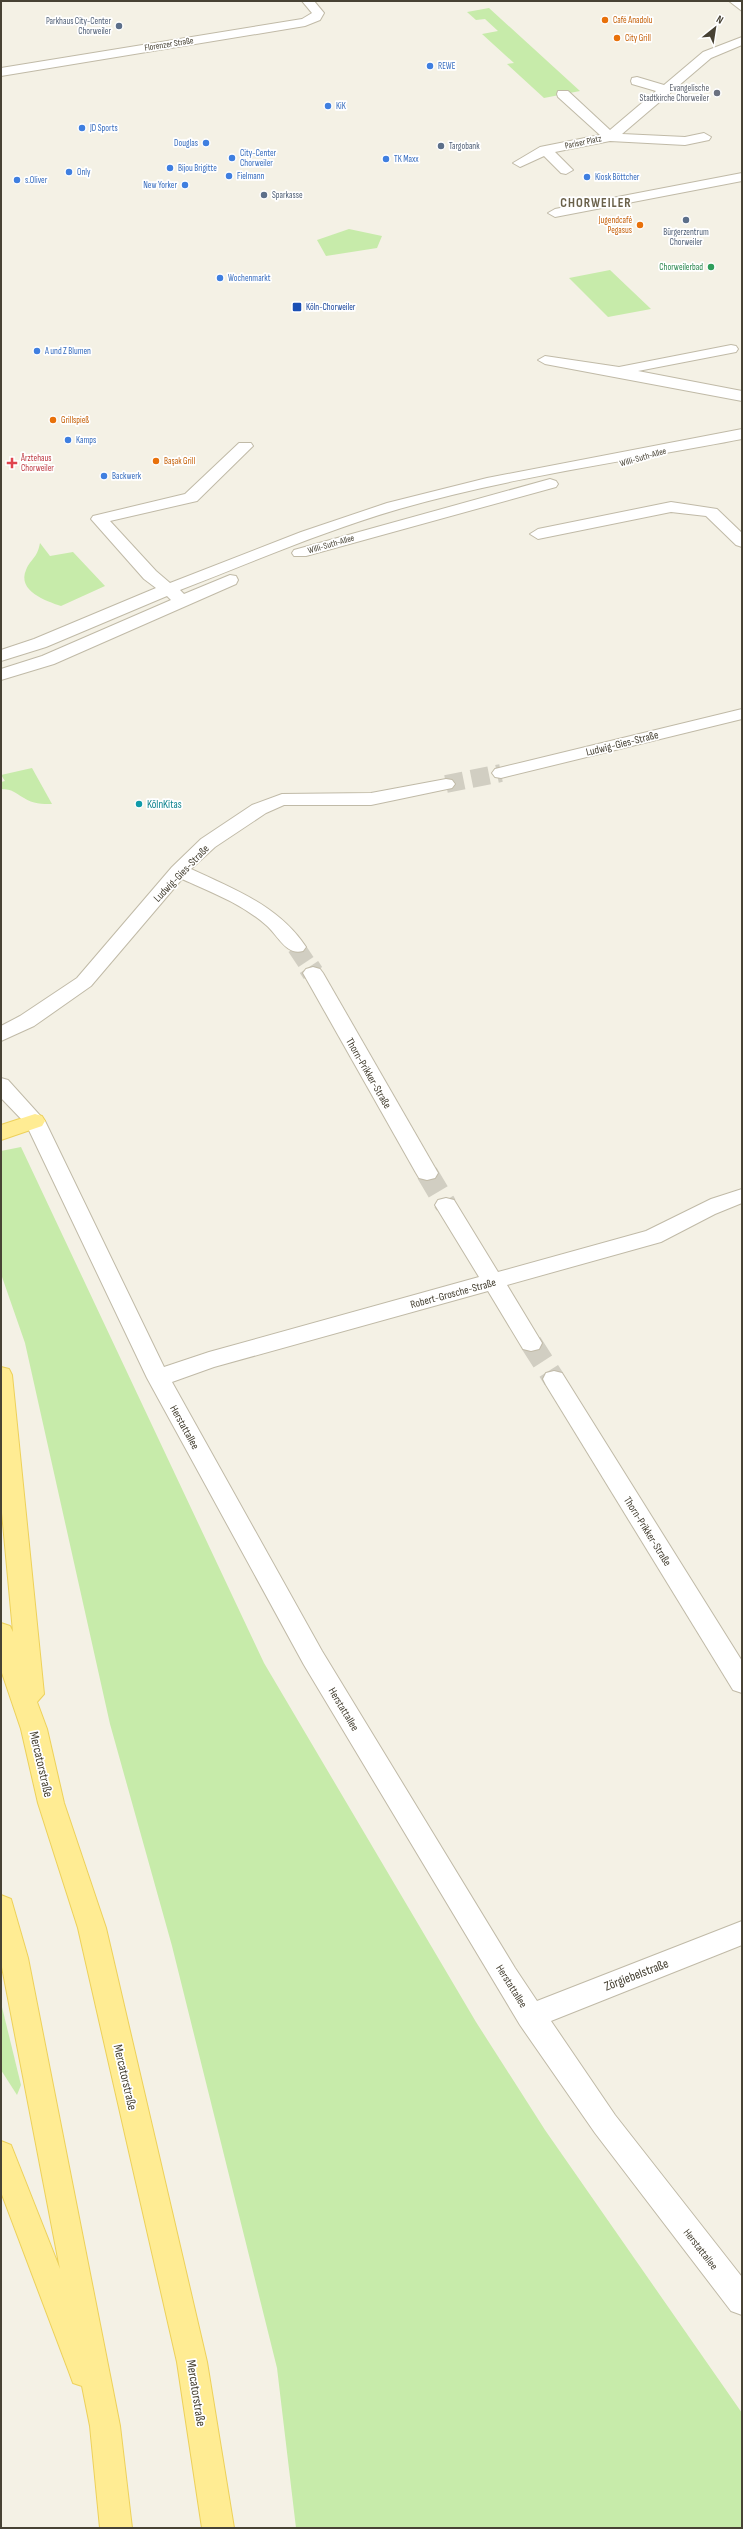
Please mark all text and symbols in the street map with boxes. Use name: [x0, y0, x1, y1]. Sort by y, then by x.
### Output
north arrow: [695, 8, 735, 48]
text: N: [714, 13, 726, 27]
marker: Café Anadolu: [600, 15, 610, 25]
place label: Café Anadolu: [613, 15, 653, 26]
place label: Parkhaus City-Center Chorweiler: [46, 16, 111, 37]
marker: Parkhaus City-Center Chorweiler: [114, 21, 124, 31]
marker: City Grill: [612, 33, 622, 43]
place label: City Grill: [625, 33, 651, 44]
street label: Florenzer Straße: [144, 35, 195, 54]
marker: REWE: [425, 61, 435, 71]
place label: REWE: [438, 61, 456, 72]
place label: Evangelische Stadtkirche Chorweiler: [640, 83, 709, 104]
marker: Evangelische Stadtkirche Chorweiler: [712, 88, 722, 98]
marker: KiK: [323, 101, 333, 111]
place label: KiK: [336, 101, 347, 112]
marker: JD Sports: [77, 123, 87, 133]
place label: JD Sports: [89, 123, 118, 134]
street label: Pariser Platz: [564, 133, 603, 152]
place label: Douglas: [174, 138, 198, 149]
marker: Douglas: [201, 138, 211, 148]
marker: Targobank: [436, 141, 446, 151]
place label: Targobank: [449, 141, 480, 152]
place label: City-Center Chorweiler: [240, 148, 277, 169]
marker: City-Center Chorweiler: [227, 153, 237, 163]
marker: TK Maxx: [381, 154, 391, 164]
place label: TK Maxx: [394, 154, 419, 165]
marker: Bijou Brigitte: [165, 163, 175, 173]
place label: Bijou Brigitte: [178, 163, 217, 174]
marker: Only: [64, 167, 74, 177]
place label: Only: [77, 167, 91, 178]
marker: Fielmann: [224, 171, 234, 181]
place label: Fielmann: [237, 171, 265, 182]
marker: Kiosk Böttcher: [582, 172, 592, 182]
place label: Kiosk Böttcher: [595, 172, 640, 183]
marker: s.Oliver: [12, 175, 22, 185]
place label: s.Oliver: [25, 175, 48, 186]
place label: New Yorker: [143, 180, 177, 191]
marker: New Yorker: [180, 180, 190, 190]
marker: Sparkasse: [259, 190, 269, 200]
place label: Sparkasse: [272, 190, 303, 201]
district label: CHORWEILER: [560, 195, 632, 211]
place label: Jugendcafé Pegasus: [598, 215, 632, 236]
marker: Bürgerzentrum Chorweiler: [681, 215, 691, 225]
marker: Jugendcafé Pegasus: [635, 220, 645, 230]
place label: Bürgerzentrum Chorweiler: [663, 227, 709, 248]
place label: Chorweilerbad: [659, 262, 703, 273]
marker: Chorweilerbad: [706, 262, 716, 272]
marker: Wochenmarkt: [215, 273, 225, 283]
place label: Wochenmarkt: [228, 273, 271, 284]
marker: Köln-Chorweiler: [291, 301, 303, 313]
place label: Köln-Chorweiler: [306, 302, 356, 313]
marker: A und Z Blumen: [32, 346, 42, 356]
place label: A und Z Blumen: [44, 346, 91, 357]
marker: Grillspieß: [48, 415, 58, 425]
place label: Grillspieß: [61, 415, 89, 426]
marker: Kamps: [63, 435, 73, 445]
place label: Kamps: [76, 435, 96, 446]
street label: Willi-Suth-Allee: [619, 445, 668, 469]
place label: Ärztehaus Chorweiler: [20, 453, 54, 474]
marker: Başak Grill: [151, 456, 161, 466]
place label: Başak Grill: [164, 456, 195, 467]
marker: Ärztehaus Chorweiler: [6, 457, 18, 469]
marker: Backwerk: [99, 471, 109, 481]
place label: Backwerk: [112, 471, 142, 482]
street label: Willi-Suth-Allee: [307, 532, 356, 556]
street label: Ludwig-Gies-Straße: [584, 728, 660, 759]
place label: KölnKitas: [147, 798, 182, 811]
marker: KölnKitas: [134, 799, 144, 809]
street label: Ludwig-Gies-Straße: [151, 842, 212, 905]
street label: Thorn-Prikker-Straße: [343, 1036, 394, 1111]
street label: Robert-Grosche-Straße: [409, 1276, 497, 1311]
street label: Herstattallee: [167, 1403, 202, 1452]
street label: Thorn-Prikker-Straße: [621, 1494, 674, 1568]
street label: Herstattallee: [326, 1685, 362, 1733]
street label: Mercatorstraße: [26, 1730, 56, 1799]
street label: Zörgiebelstraße: [602, 1955, 671, 1995]
street label: Herstattallee: [493, 1962, 530, 2010]
street label: Mercatorstraße: [110, 2043, 140, 2112]
street label: Herstattallee: [681, 2226, 721, 2272]
street label: Mercatorstraße: [183, 2359, 209, 2428]

